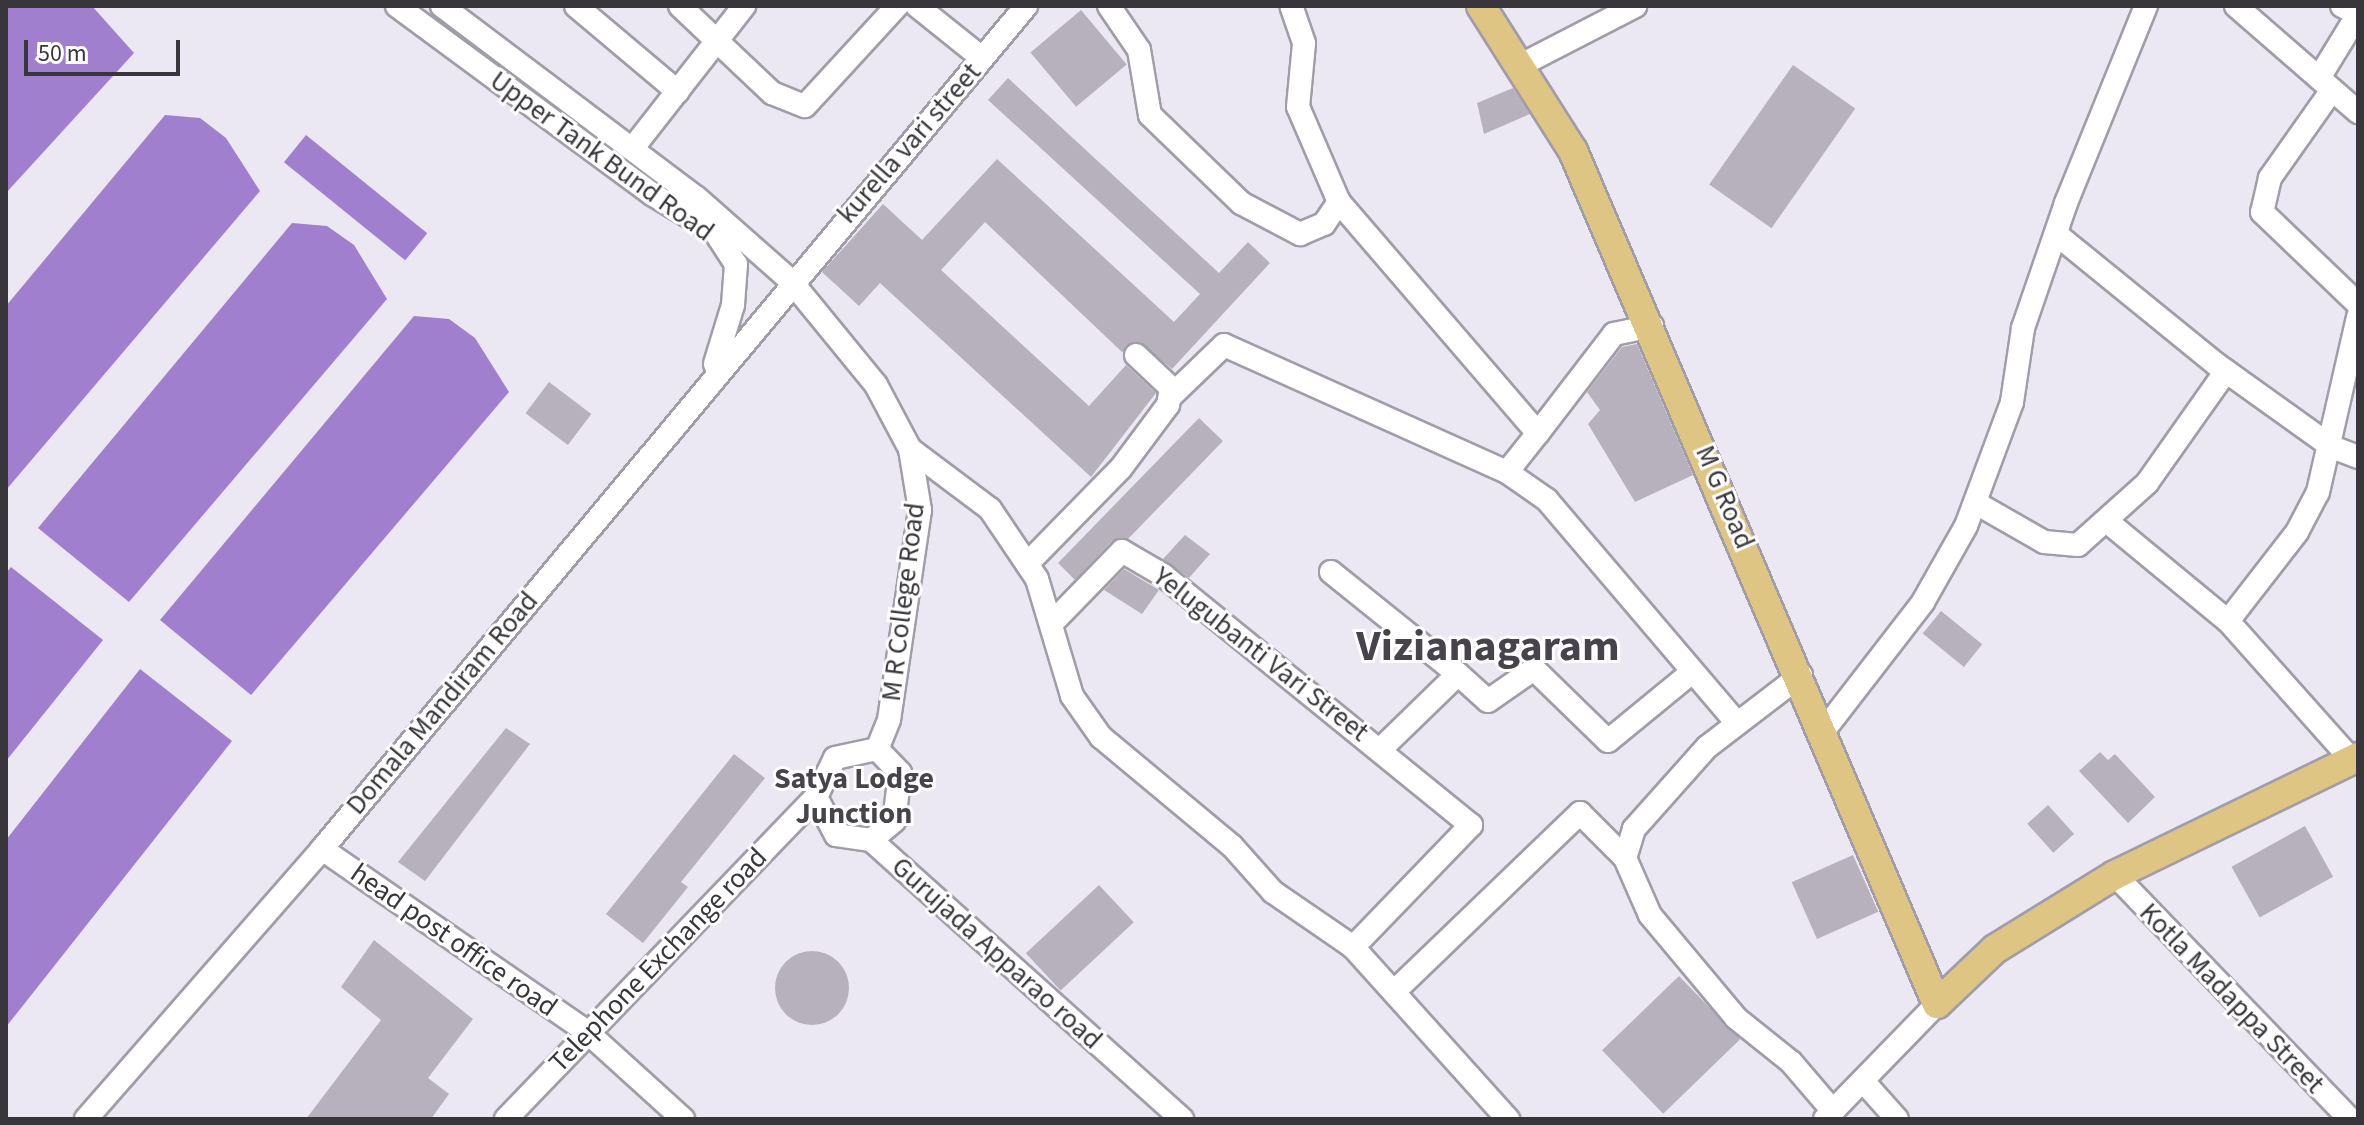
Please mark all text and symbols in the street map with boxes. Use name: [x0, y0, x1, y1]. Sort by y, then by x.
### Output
scale bar: [28, 24, 184, 74]
text: 50 m: [38, 36, 87, 71]
street label: kurella vari street: [830, 56, 988, 230]
street label: Upper Tank Bund Road: [484, 64, 720, 248]
street label: M G Road: [1688, 440, 1762, 554]
street label: M R College Road: [874, 501, 932, 703]
street label: Yelugubanti Vari Street: [1146, 559, 1376, 749]
street label: Domala Mandiram Road: [339, 585, 545, 821]
district label: Vizianagaram: [1356, 621, 1620, 673]
district label: Satya Lodge Junction: [774, 761, 934, 832]
street label: Telephone Exchange road: [542, 841, 774, 1079]
street label: Gurujada Apparao road: [885, 850, 1109, 1056]
street label: head post office road: [344, 856, 564, 1024]
street label: Kotla Madappa Street: [2132, 896, 2332, 1100]

